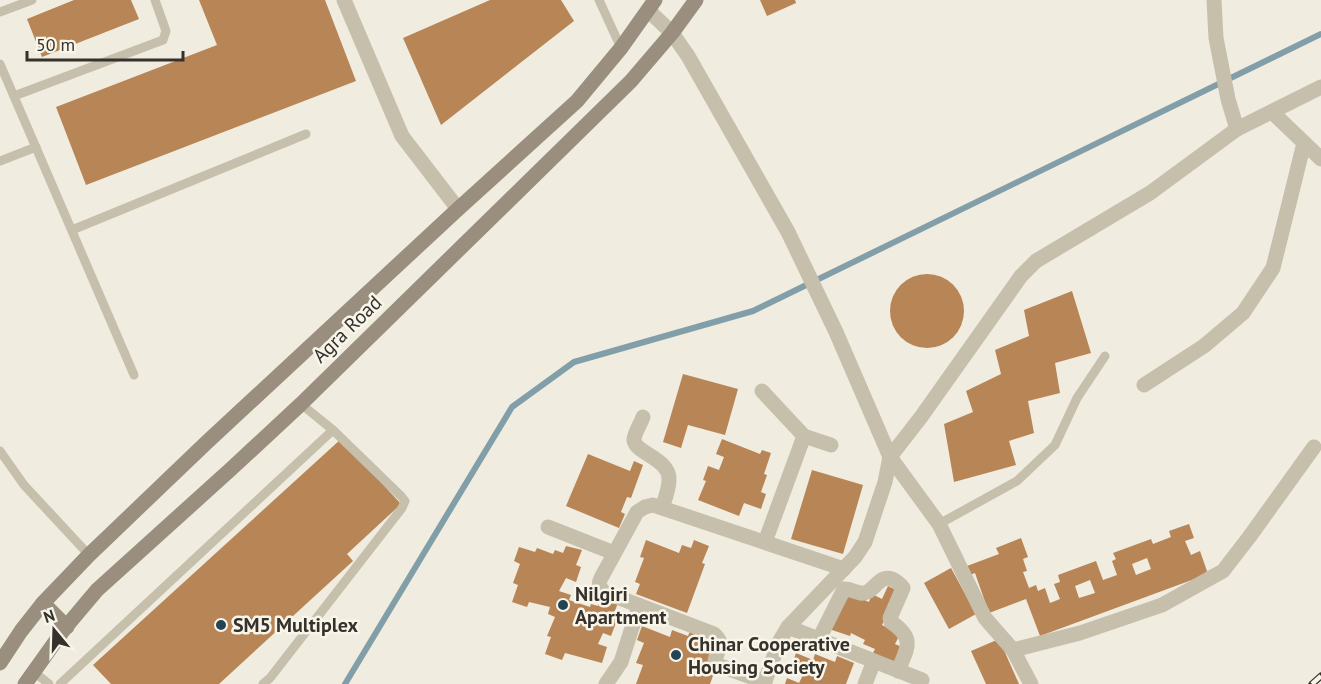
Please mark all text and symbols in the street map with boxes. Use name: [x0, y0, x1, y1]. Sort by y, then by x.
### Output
scale bar: [27, 24, 183, 62]
text: 50 m: [36, 33, 75, 56]
street label: Agra Road: [307, 290, 387, 368]
place label: Nilgiri Apartment: [575, 581, 667, 630]
marker: Nilgiri Apartment: [556, 598, 570, 612]
north arrow: [24, 600, 84, 660]
text: N: [41, 605, 57, 627]
place label: SM5 Multiplex: [233, 612, 358, 638]
marker: SM5 Multiplex: [214, 618, 228, 632]
place label: Chinar Cooperative Housing Society: [688, 631, 850, 680]
marker: Chinar Cooperative Housing Society: [669, 648, 683, 662]

